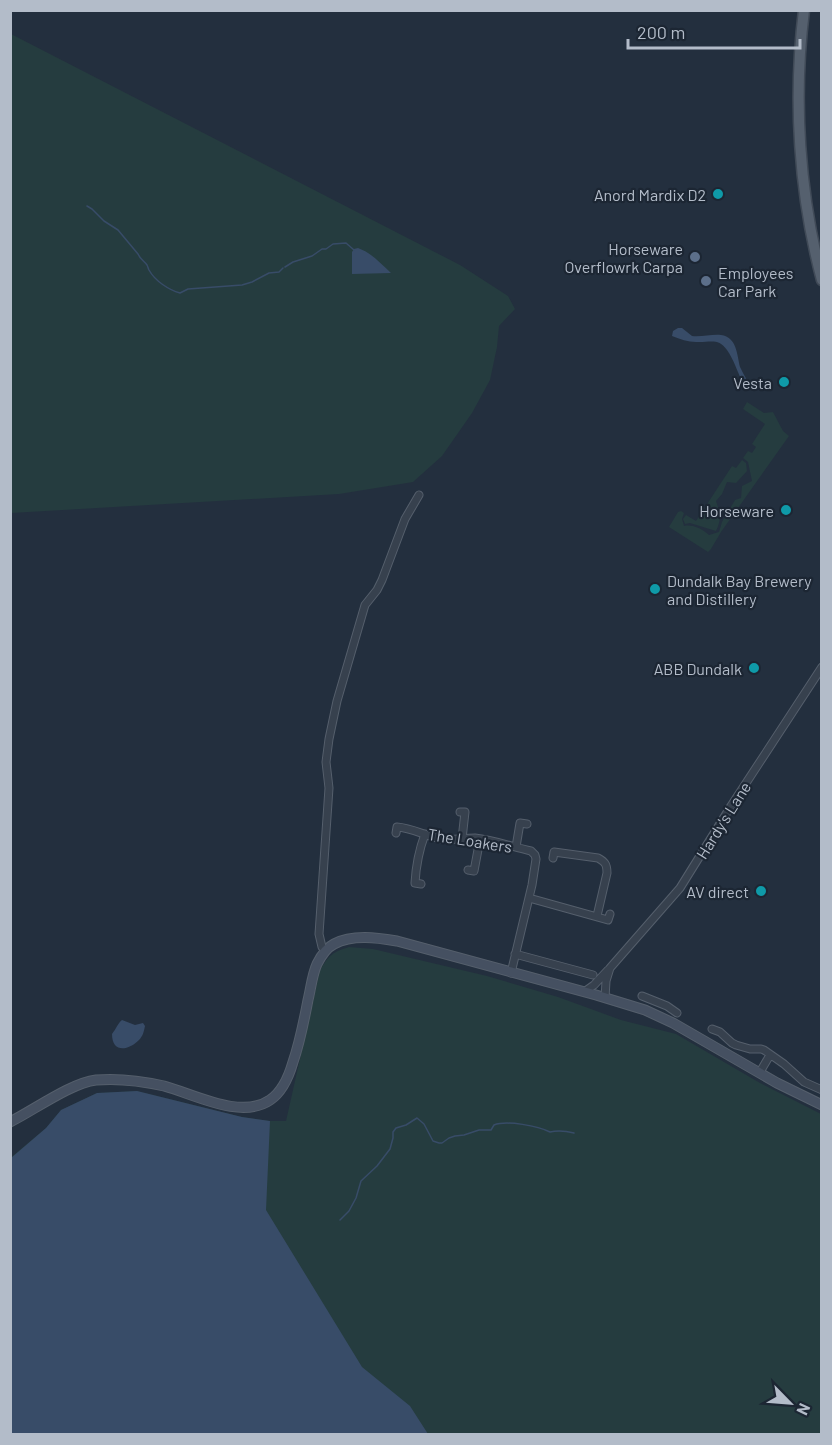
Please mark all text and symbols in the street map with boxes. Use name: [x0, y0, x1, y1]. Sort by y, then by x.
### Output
scale bar: [628, 12, 800, 50]
text: 200 m: [637, 21, 685, 43]
place label: Anord Mardix D2: [594, 185, 706, 204]
marker: Anord Mardix D2: [711, 187, 725, 201]
place label: Horseware Overflowrk Carpa: [564, 239, 683, 276]
marker: Horseware Overflowrk Carpa: [688, 250, 702, 264]
place label: Employees Car Park: [718, 263, 794, 300]
marker: Employees Car Park: [699, 274, 713, 288]
place label: Vesta: [733, 373, 772, 392]
marker: Vesta: [777, 375, 791, 389]
place label: Horseware: [699, 501, 774, 520]
marker: Horseware: [779, 503, 793, 517]
place label: Dundalk Bay Brewery and Distillery: [667, 571, 812, 608]
marker: Dundalk Bay Brewery and Distillery: [648, 582, 662, 596]
place label: ABB Dundalk: [654, 659, 742, 678]
marker: ABB Dundalk: [747, 661, 761, 675]
street label: Hardy's Lane: [692, 778, 754, 862]
street label: The Loakers: [427, 824, 513, 856]
place label: AV direct: [686, 882, 749, 901]
marker: AV direct: [754, 884, 768, 898]
north arrow: [760, 1373, 820, 1433]
text: N: [793, 1401, 815, 1418]

